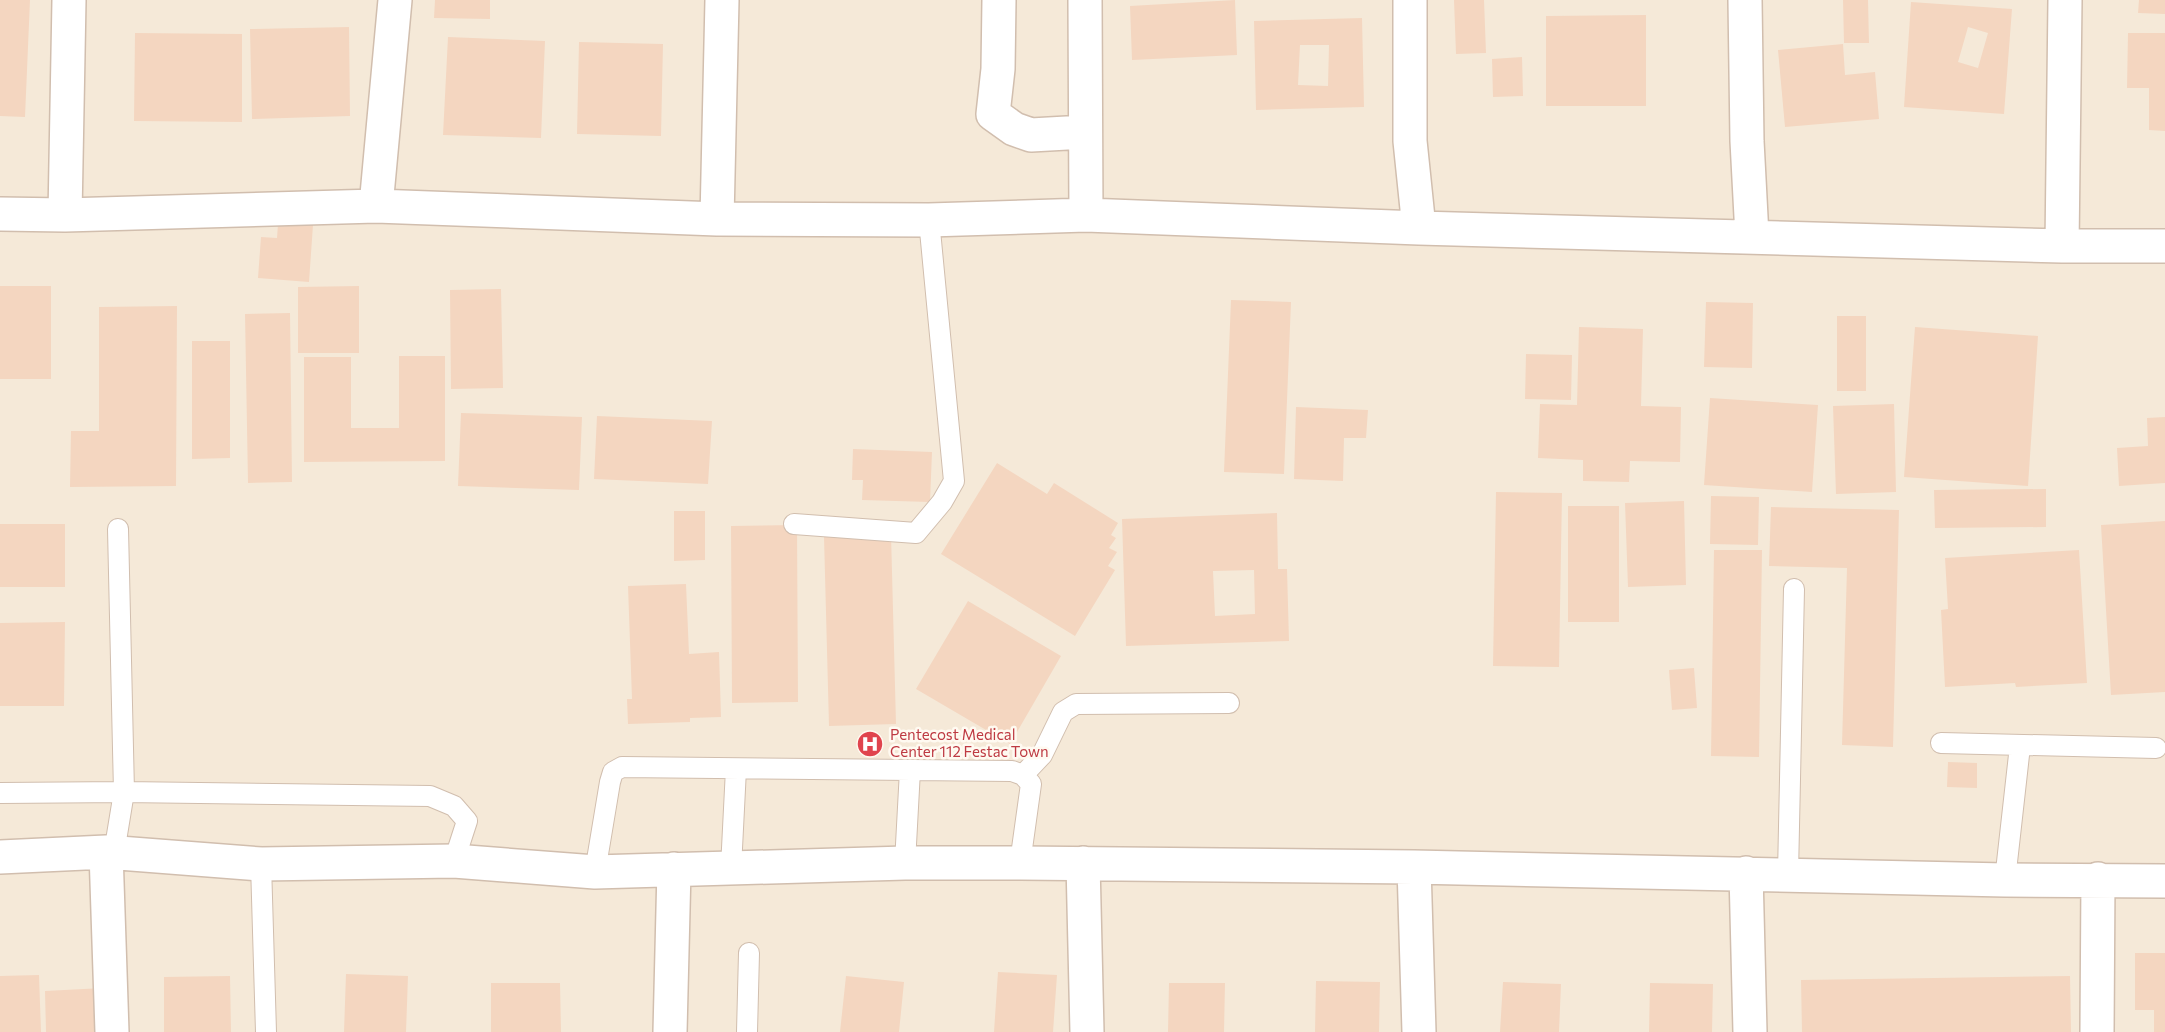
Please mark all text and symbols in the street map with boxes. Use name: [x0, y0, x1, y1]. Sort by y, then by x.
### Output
place label: Pentecost Medical Center 112 Festac Town: [890, 725, 1049, 760]
hospital icon: Pentecost Medical Center 112 Festac Town: [855, 729, 885, 759]

